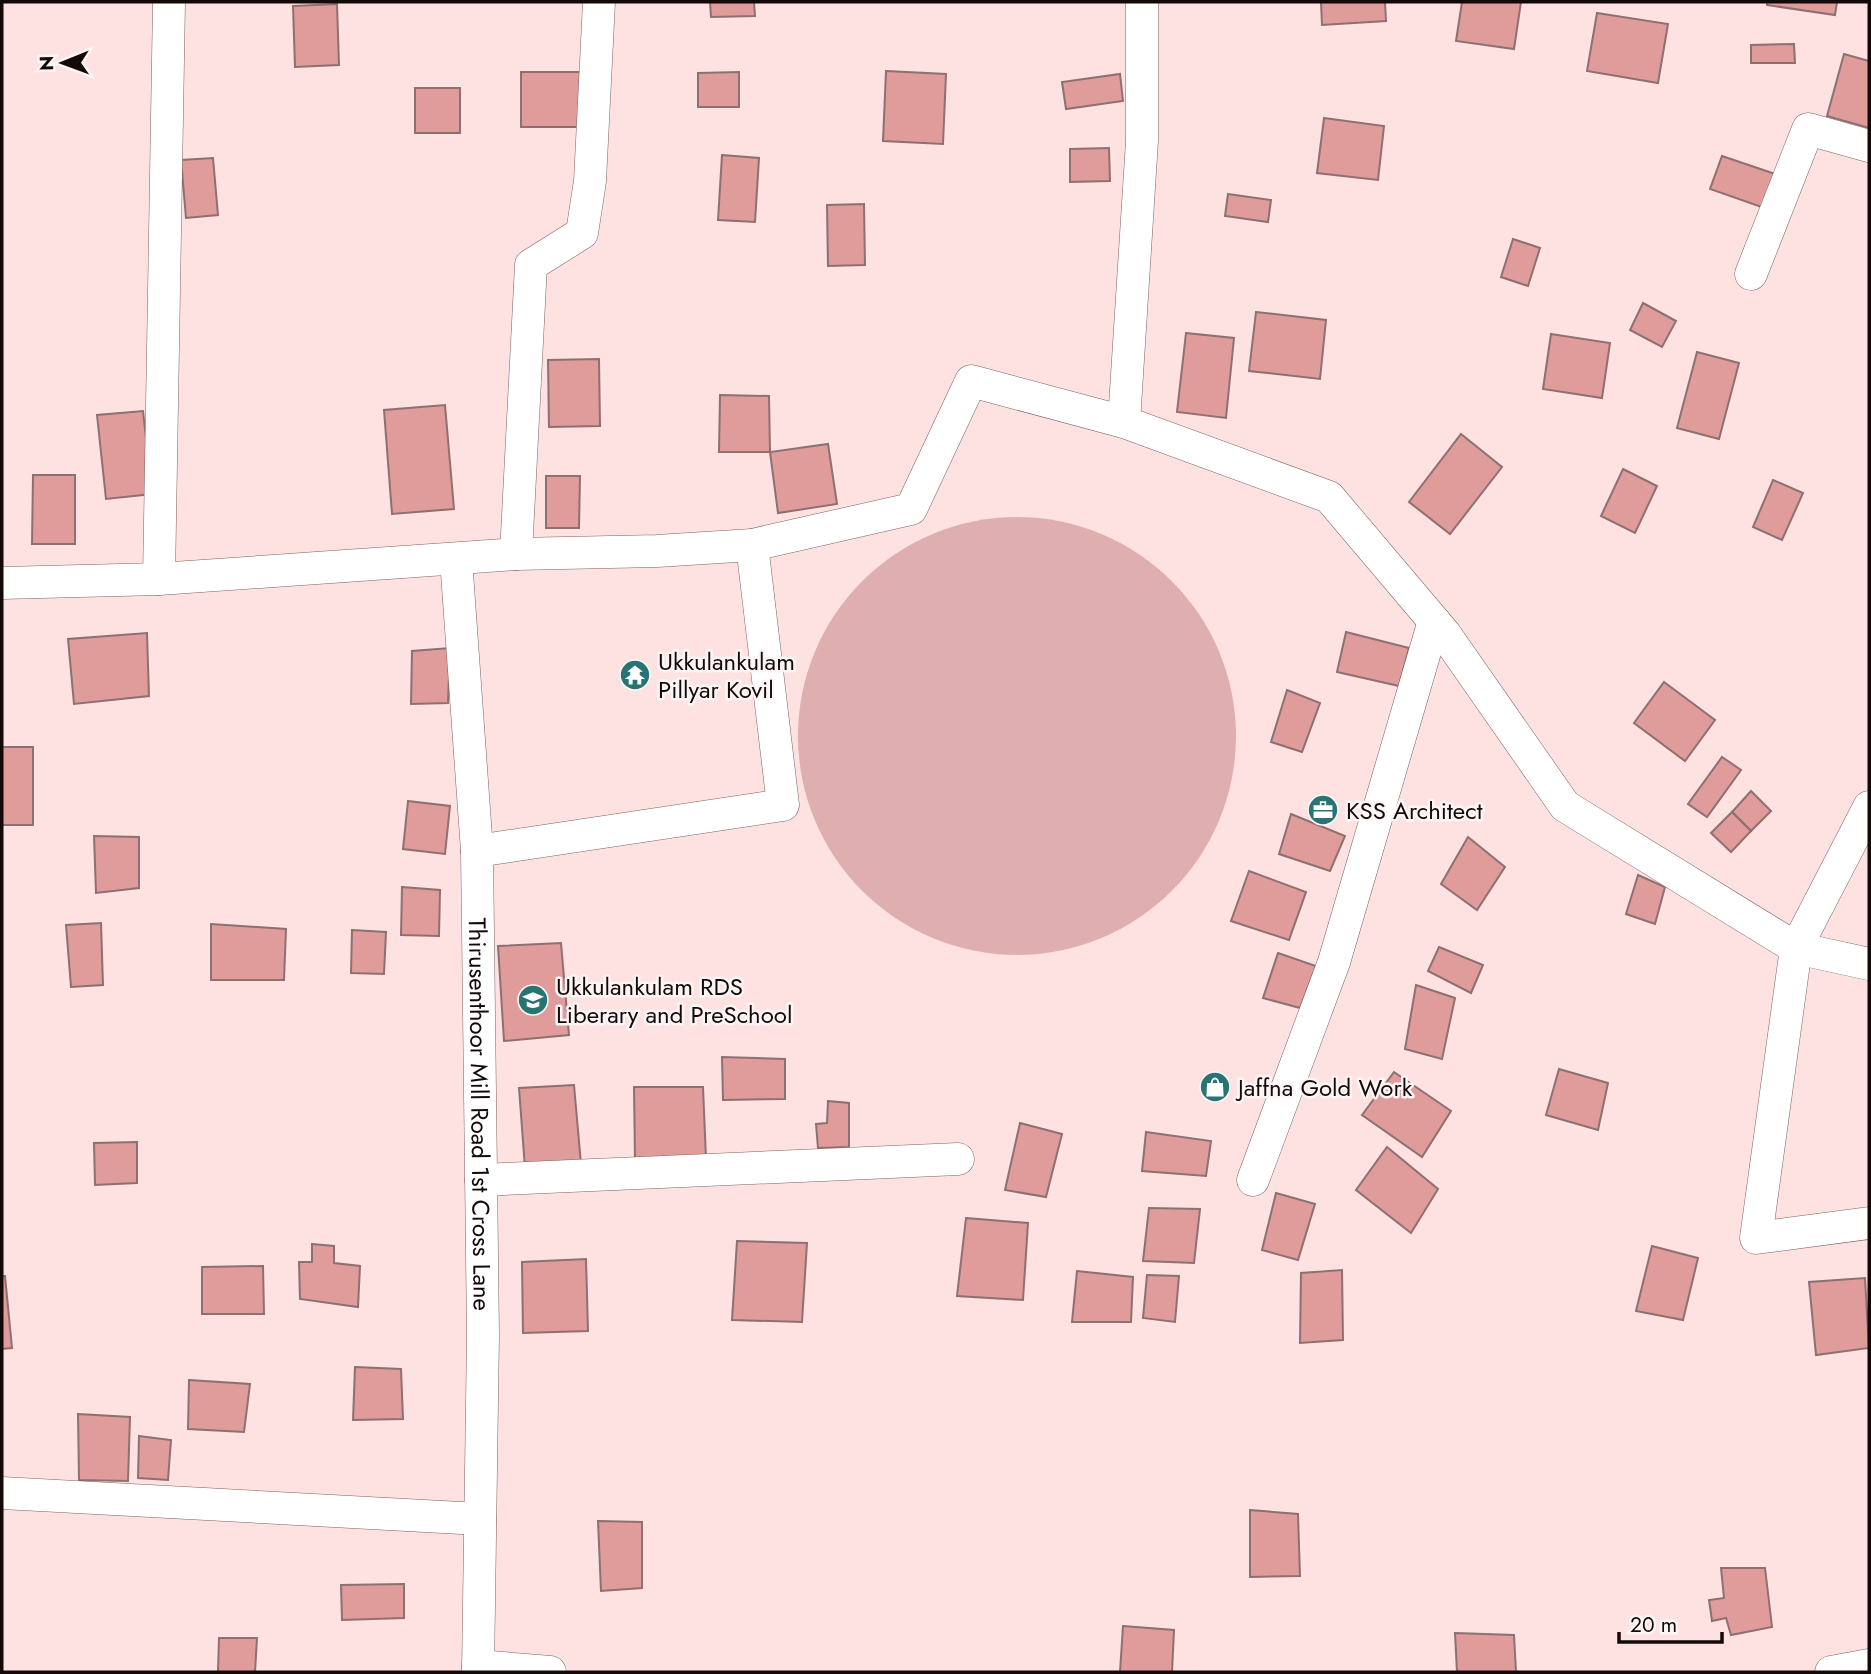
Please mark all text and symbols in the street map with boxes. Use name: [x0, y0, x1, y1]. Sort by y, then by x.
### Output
north arrow: [28, 28, 98, 98]
text: N: [33, 56, 60, 71]
place label: Ukkulankulam Pillyar Kovil: [658, 644, 795, 707]
temple icon: Ukkulankulam Pillyar Kovil: [618, 658, 652, 692]
office icon: KSS Architect: [1306, 793, 1340, 827]
place label: KSS Architect: [1346, 793, 1483, 828]
street label: Thirusenthoor Mill Road 1st Cross Lane: [460, 917, 500, 1311]
place label: Ukkulankulam RDS Liberary and PreSchool: [556, 969, 792, 1032]
school or university icon: Ukkulankulam RDS Liberary and PreSchool: [516, 983, 550, 1017]
shop icon: Jaffna Gold Work: [1198, 1070, 1232, 1104]
place label: Jaffna Gold Work: [1235, 1070, 1413, 1105]
scale bar: [1619, 1600, 1722, 1644]
text: 20 m: [1630, 1610, 1677, 1640]

